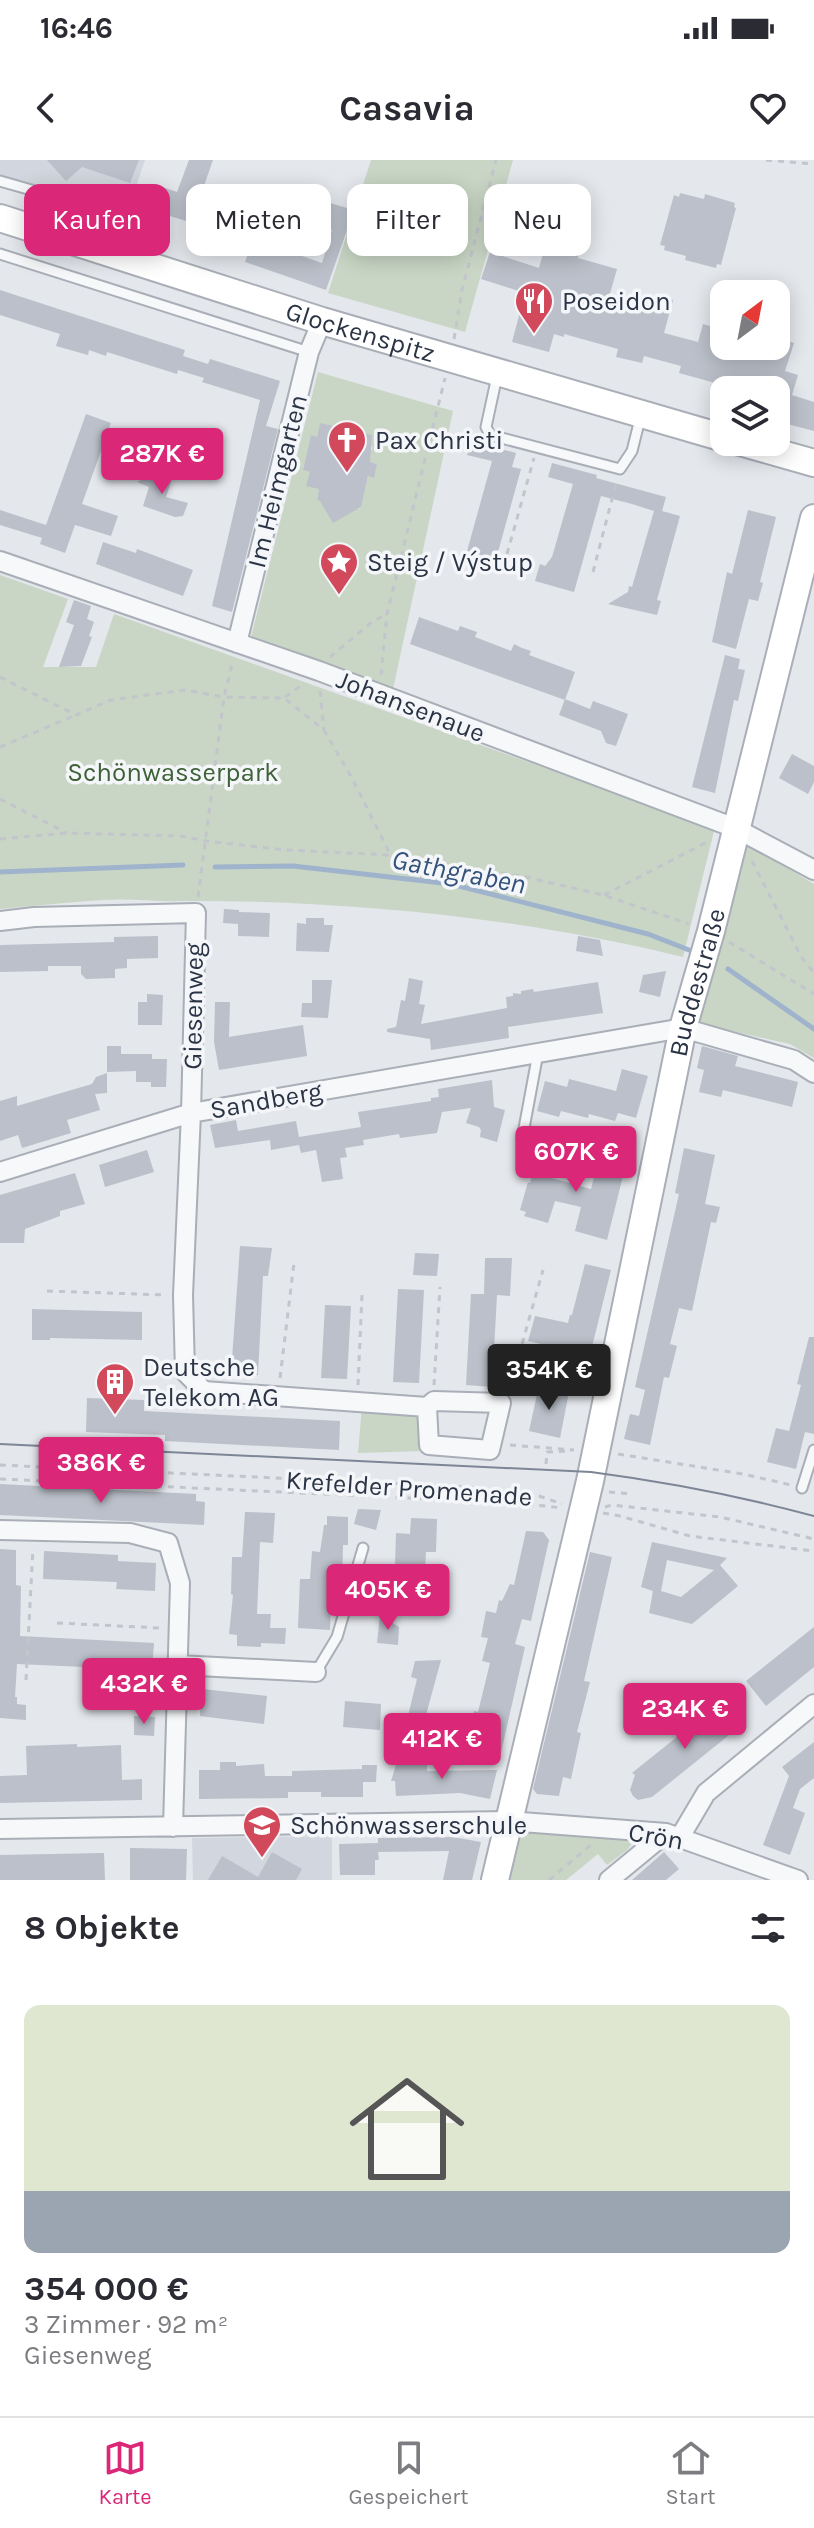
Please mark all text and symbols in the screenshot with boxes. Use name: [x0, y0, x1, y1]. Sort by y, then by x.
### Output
text: 16:46: [40, 10, 113, 46]
icon: back: [24, 86, 68, 130]
icon: heart: [746, 86, 790, 130]
text: Casavia: [339, 87, 475, 129]
chip: Kaufen: [24, 184, 170, 256]
chip: Mieten: [186, 184, 331, 256]
chip: Filter: [347, 184, 468, 256]
chip: Neu: [484, 184, 591, 256]
restaurant icon: Poseidon: [513, 280, 555, 335]
north arrow: [710, 280, 790, 360]
map controls: [710, 280, 790, 456]
place label: Poseidon: [562, 286, 671, 317]
street label: Glockenspitz: [282, 295, 439, 369]
button: layers: [710, 376, 790, 456]
street label: Im Heimgarten: [241, 391, 314, 571]
church icon: Pax Christi: [326, 419, 368, 474]
place label: Pax Christi: [375, 425, 503, 456]
pin: 287K €: [97, 428, 227, 496]
text: 287K €: [119, 438, 205, 469]
place icon: Steig / Výstup: [318, 541, 360, 596]
place label: Steig / Výstup: [367, 547, 533, 578]
street label: Johansenaue: [332, 664, 489, 749]
park label: Schönwasserpark: [67, 757, 279, 788]
water label: Gathgraben: [389, 842, 529, 901]
street label: Buddestraße: [662, 905, 732, 1060]
street label: Giesenweg: [177, 942, 210, 1070]
street label: Sandberg: [207, 1075, 325, 1126]
pin: 607K €: [511, 1126, 641, 1194]
text: 607K €: [533, 1136, 619, 1167]
pin: 354K €: [484, 1344, 614, 1412]
place label: Deutsche Telekom AG: [143, 1352, 279, 1413]
text: 354K €: [506, 1354, 592, 1385]
building icon: Deutsche Telekom AG: [94, 1361, 136, 1416]
pin: 386K €: [36, 1437, 166, 1505]
text: 386K €: [57, 1447, 145, 1478]
street label: Krefelder Promenade: [285, 1464, 533, 1513]
pin: 405K €: [323, 1564, 453, 1632]
text: 405K €: [344, 1574, 432, 1605]
pin: 432K €: [79, 1658, 209, 1726]
text: 432K €: [100, 1668, 188, 1699]
pin: 234K €: [620, 1683, 750, 1751]
text: 234K €: [641, 1693, 729, 1724]
pin: 412K €: [377, 1713, 507, 1781]
text: 412K €: [402, 1723, 482, 1754]
school or university icon: Schönwasserschule: [241, 1804, 283, 1859]
place label: Schönwasserschule: [290, 1810, 527, 1841]
street label: Crön: [626, 1816, 686, 1857]
icon: filters: [746, 1906, 790, 1950]
text: 8 Objekte: [24, 1908, 180, 1948]
icon: home: [335, 2057, 479, 2201]
text: 354 000 €: [24, 2269, 188, 2309]
text: 3 Zimmer · 92 m²: [24, 2309, 228, 2340]
text: Giesenweg: [24, 2340, 151, 2371]
tab: Karte: [99, 2436, 152, 2510]
tab: Gespeichert: [349, 2436, 468, 2510]
tab: Start: [666, 2436, 715, 2510]

